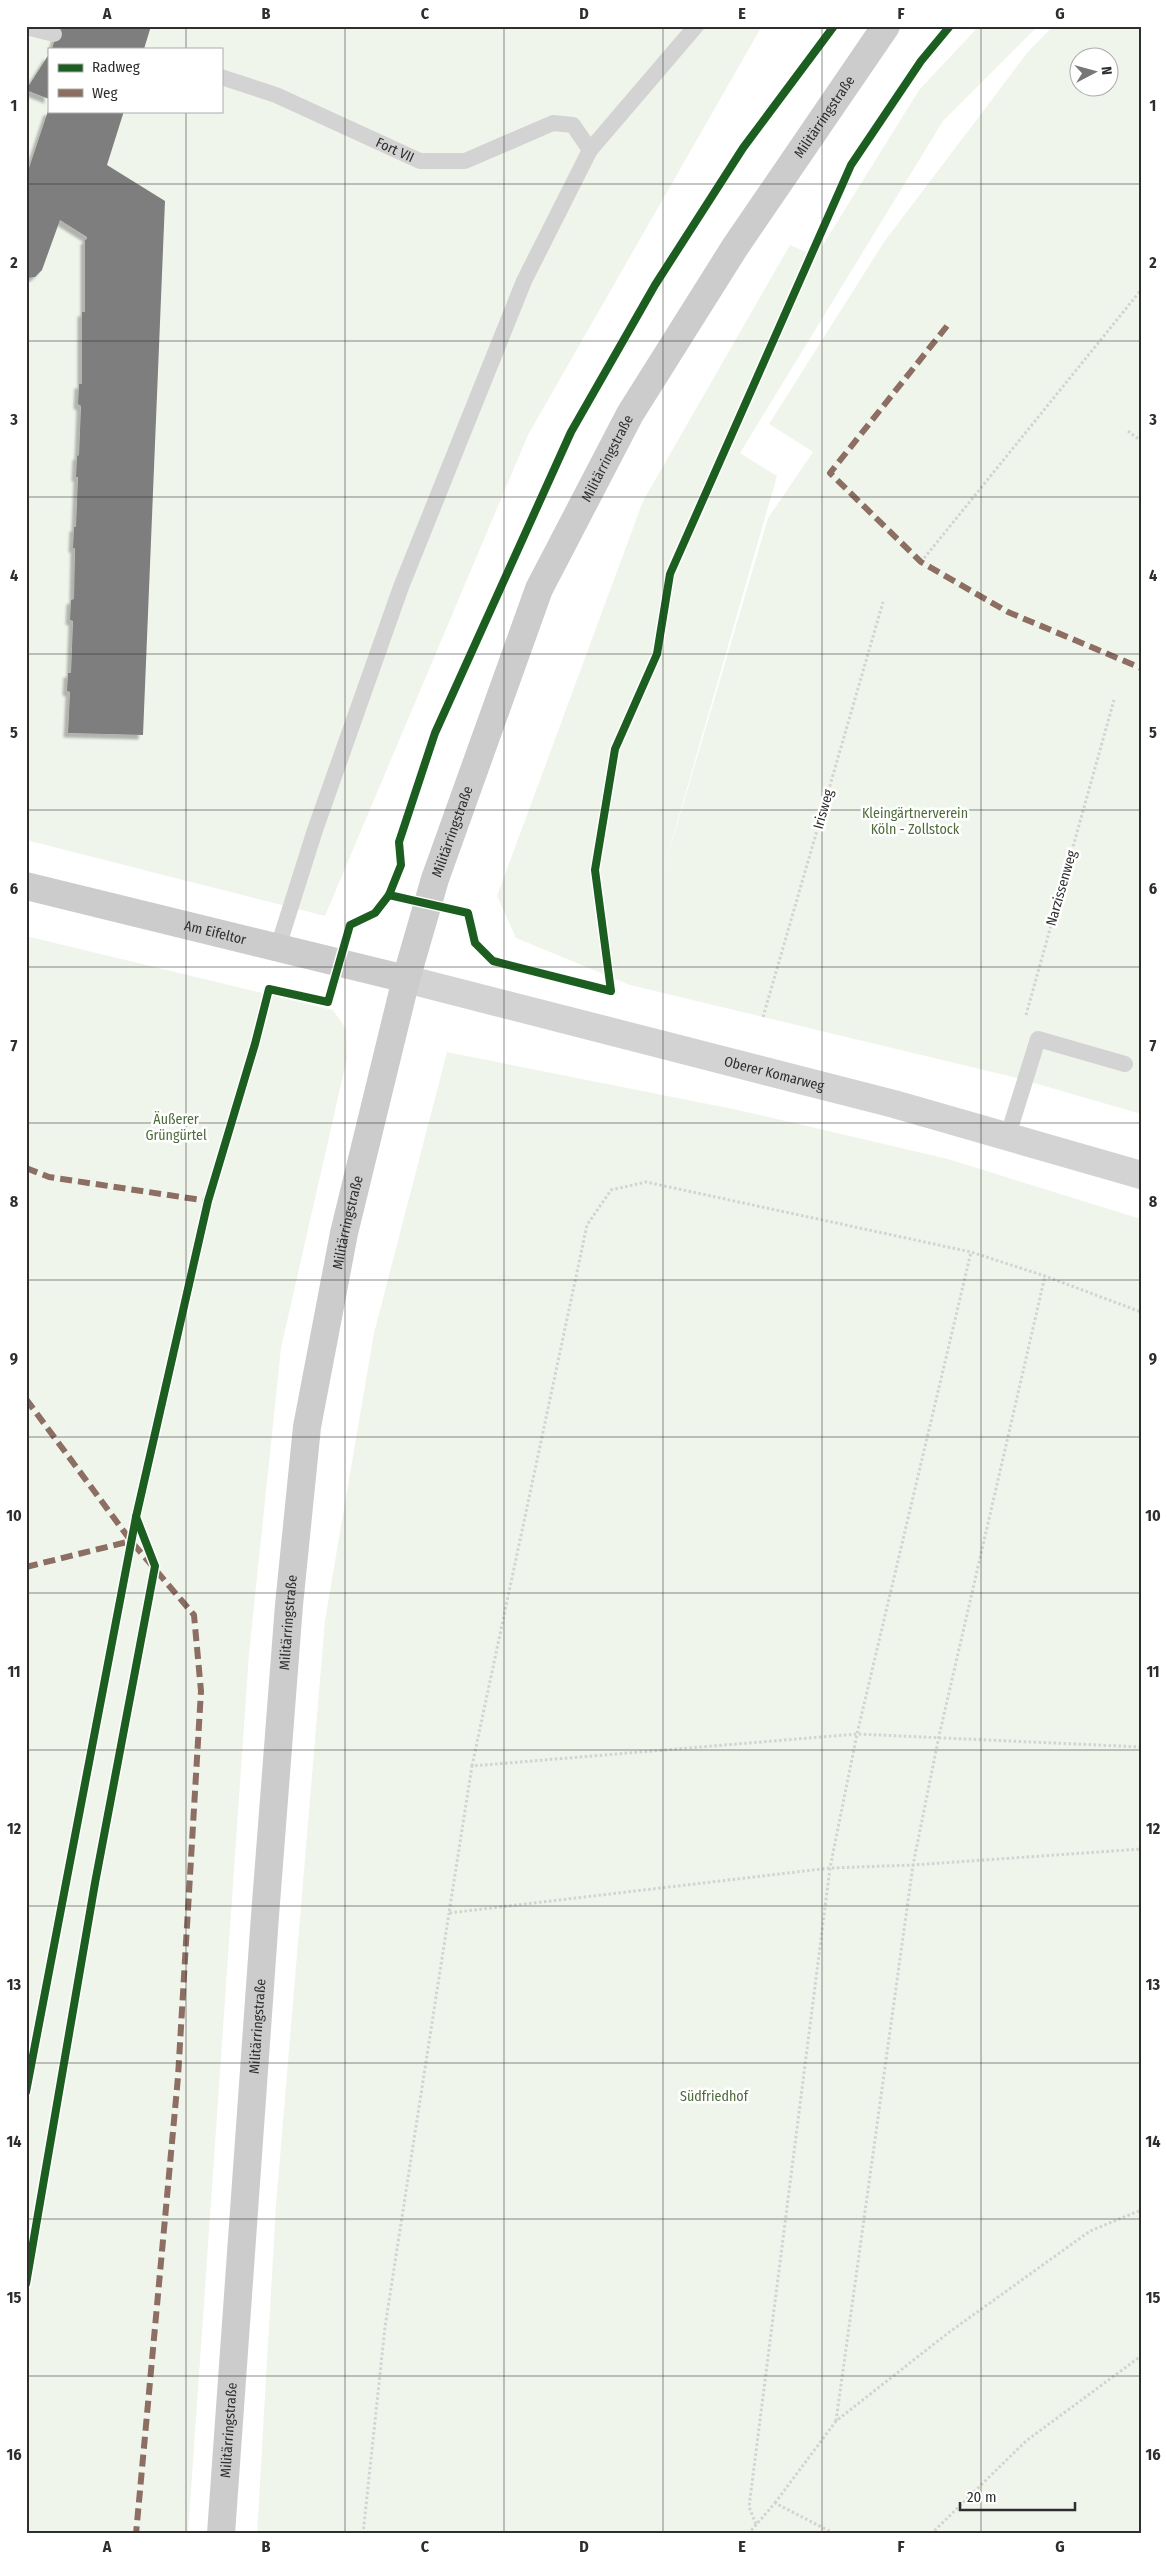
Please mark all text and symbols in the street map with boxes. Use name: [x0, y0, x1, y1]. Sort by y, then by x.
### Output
text: A: [102, 4, 112, 23]
text: B: [262, 4, 271, 23]
text: C: [421, 4, 430, 23]
text: D: [579, 4, 589, 23]
text: E: [738, 4, 746, 23]
text: F: [897, 4, 905, 23]
text: G: [1055, 4, 1065, 23]
legend: [48, 48, 222, 112]
north arrow: [1070, 48, 1120, 98]
text: Radweg: [92, 58, 140, 76]
text: N: [1098, 66, 1115, 76]
street label: Militärringstraße: [791, 73, 859, 161]
text: Weg: [92, 84, 118, 102]
text: 1: [11, 96, 17, 115]
text: 1: [1150, 96, 1156, 115]
street label: Fort VII: [373, 134, 417, 166]
text: 2: [9, 253, 18, 272]
text: 2: [1148, 253, 1157, 272]
text: 3: [9, 410, 18, 429]
text: 3: [1148, 410, 1157, 429]
street label: Militärringstraße: [578, 412, 637, 505]
text: 4: [10, 566, 18, 585]
text: 4: [1149, 566, 1157, 585]
text: 5: [10, 723, 18, 742]
text: 5: [1149, 723, 1157, 742]
street label: Militärringstraße: [428, 784, 477, 879]
street label: Irisweg: [810, 787, 837, 831]
park label: Kleingärtnerverein Köln - Zollstock: [862, 805, 968, 838]
street label: Narzissenweg: [1043, 848, 1081, 928]
text: 6: [10, 879, 18, 898]
text: 6: [1149, 879, 1157, 898]
street label: Am Eifeltor: [183, 917, 248, 949]
text: 7: [11, 1036, 18, 1055]
text: 7: [1150, 1036, 1157, 1055]
street label: Oberer Komarweg: [722, 1053, 826, 1095]
park label: Äußerer Grüngürtel: [145, 1111, 207, 1144]
street label: Militärringstraße: [329, 1174, 367, 1271]
text: 8: [10, 1192, 19, 1211]
text: 8: [1149, 1192, 1158, 1211]
text: 9: [10, 1349, 18, 1368]
text: 9: [1149, 1349, 1157, 1368]
text: 10: [6, 1506, 22, 1525]
text: 10: [1145, 1506, 1161, 1525]
street label: Militärringstraße: [276, 1574, 301, 1671]
text: 11: [7, 1662, 21, 1681]
text: 11: [1146, 1662, 1160, 1681]
text: 12: [7, 1819, 22, 1838]
text: 12: [1146, 1819, 1161, 1838]
text: 13: [7, 1975, 22, 1994]
text: 13: [1146, 1975, 1161, 1994]
street label: Militärringstraße: [246, 1978, 270, 2075]
park label: Südfriedhof: [680, 2088, 750, 2105]
text: 14: [7, 2132, 22, 2151]
text: 14: [1146, 2132, 1161, 2151]
text: 15: [7, 2288, 21, 2307]
text: 15: [1146, 2288, 1160, 2307]
street label: Militärringstraße: [217, 2382, 241, 2479]
text: 16: [6, 2445, 22, 2464]
text: 16: [1145, 2445, 1161, 2464]
scale bar: [960, 2480, 1074, 2512]
text: 20 m: [967, 2488, 997, 2506]
text: A: [102, 2537, 112, 2556]
text: B: [262, 2537, 271, 2556]
text: C: [421, 2537, 430, 2556]
text: D: [579, 2537, 589, 2556]
text: E: [738, 2537, 746, 2556]
text: F: [897, 2537, 905, 2556]
text: G: [1055, 2537, 1065, 2556]

